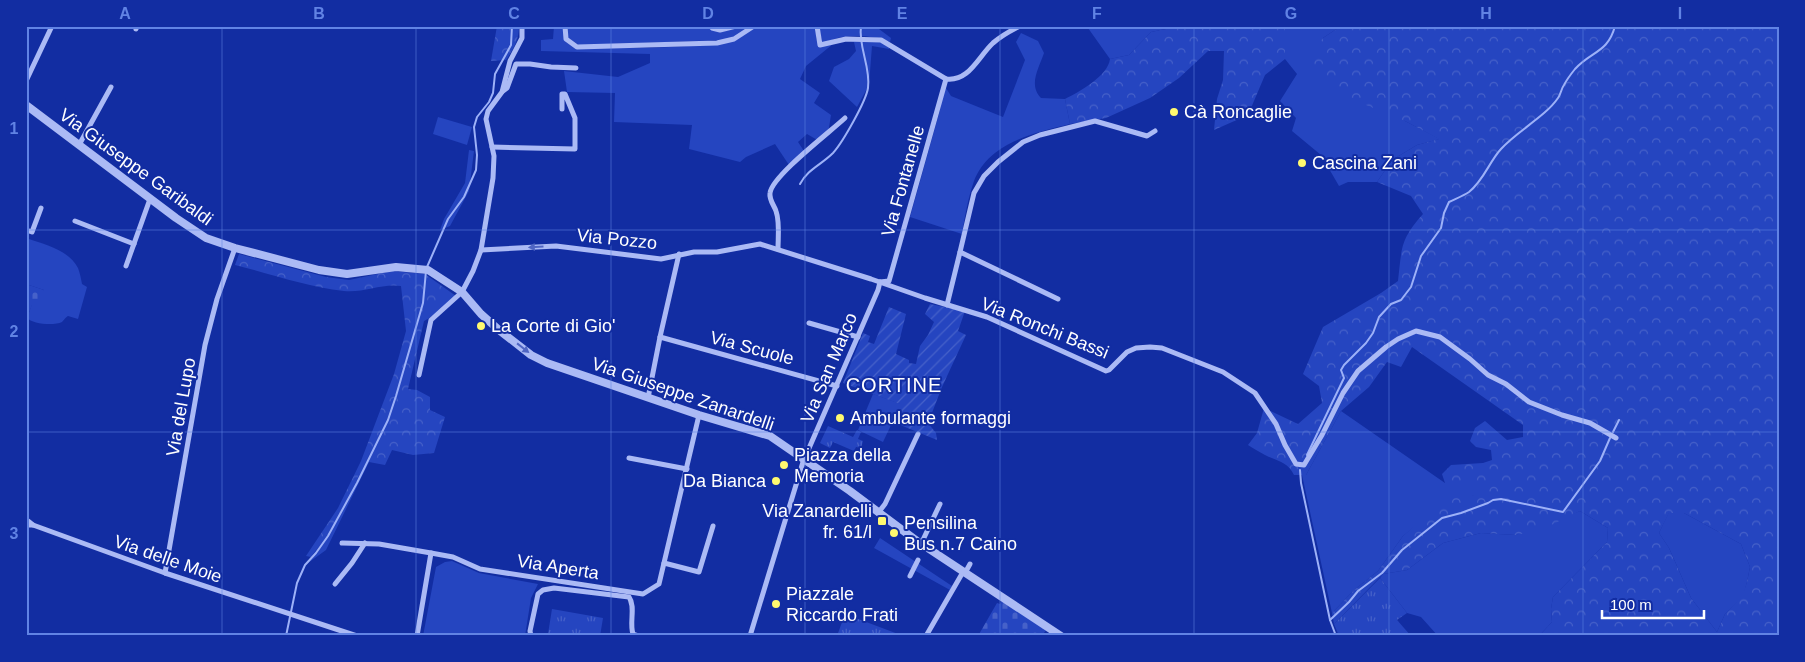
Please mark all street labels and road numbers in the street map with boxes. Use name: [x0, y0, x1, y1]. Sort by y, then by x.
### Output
street label: Via Giuseppe Garibaldi: [55, 105, 217, 229]
street label: Via Fontanelle: [878, 123, 928, 239]
street label: Via Pozzo: [576, 225, 658, 253]
street label: Via Ronchi Bassi: [978, 293, 1112, 363]
street label: Via San Marco: [797, 310, 861, 426]
street label: Via Scuole: [708, 327, 796, 369]
street label: Via Giuseppe Zanardelli: [589, 353, 777, 435]
street label: Via del Lupo: [162, 356, 200, 458]
street label: Via delle Moie: [111, 531, 225, 587]
street label: Via Aperta: [516, 551, 601, 584]

